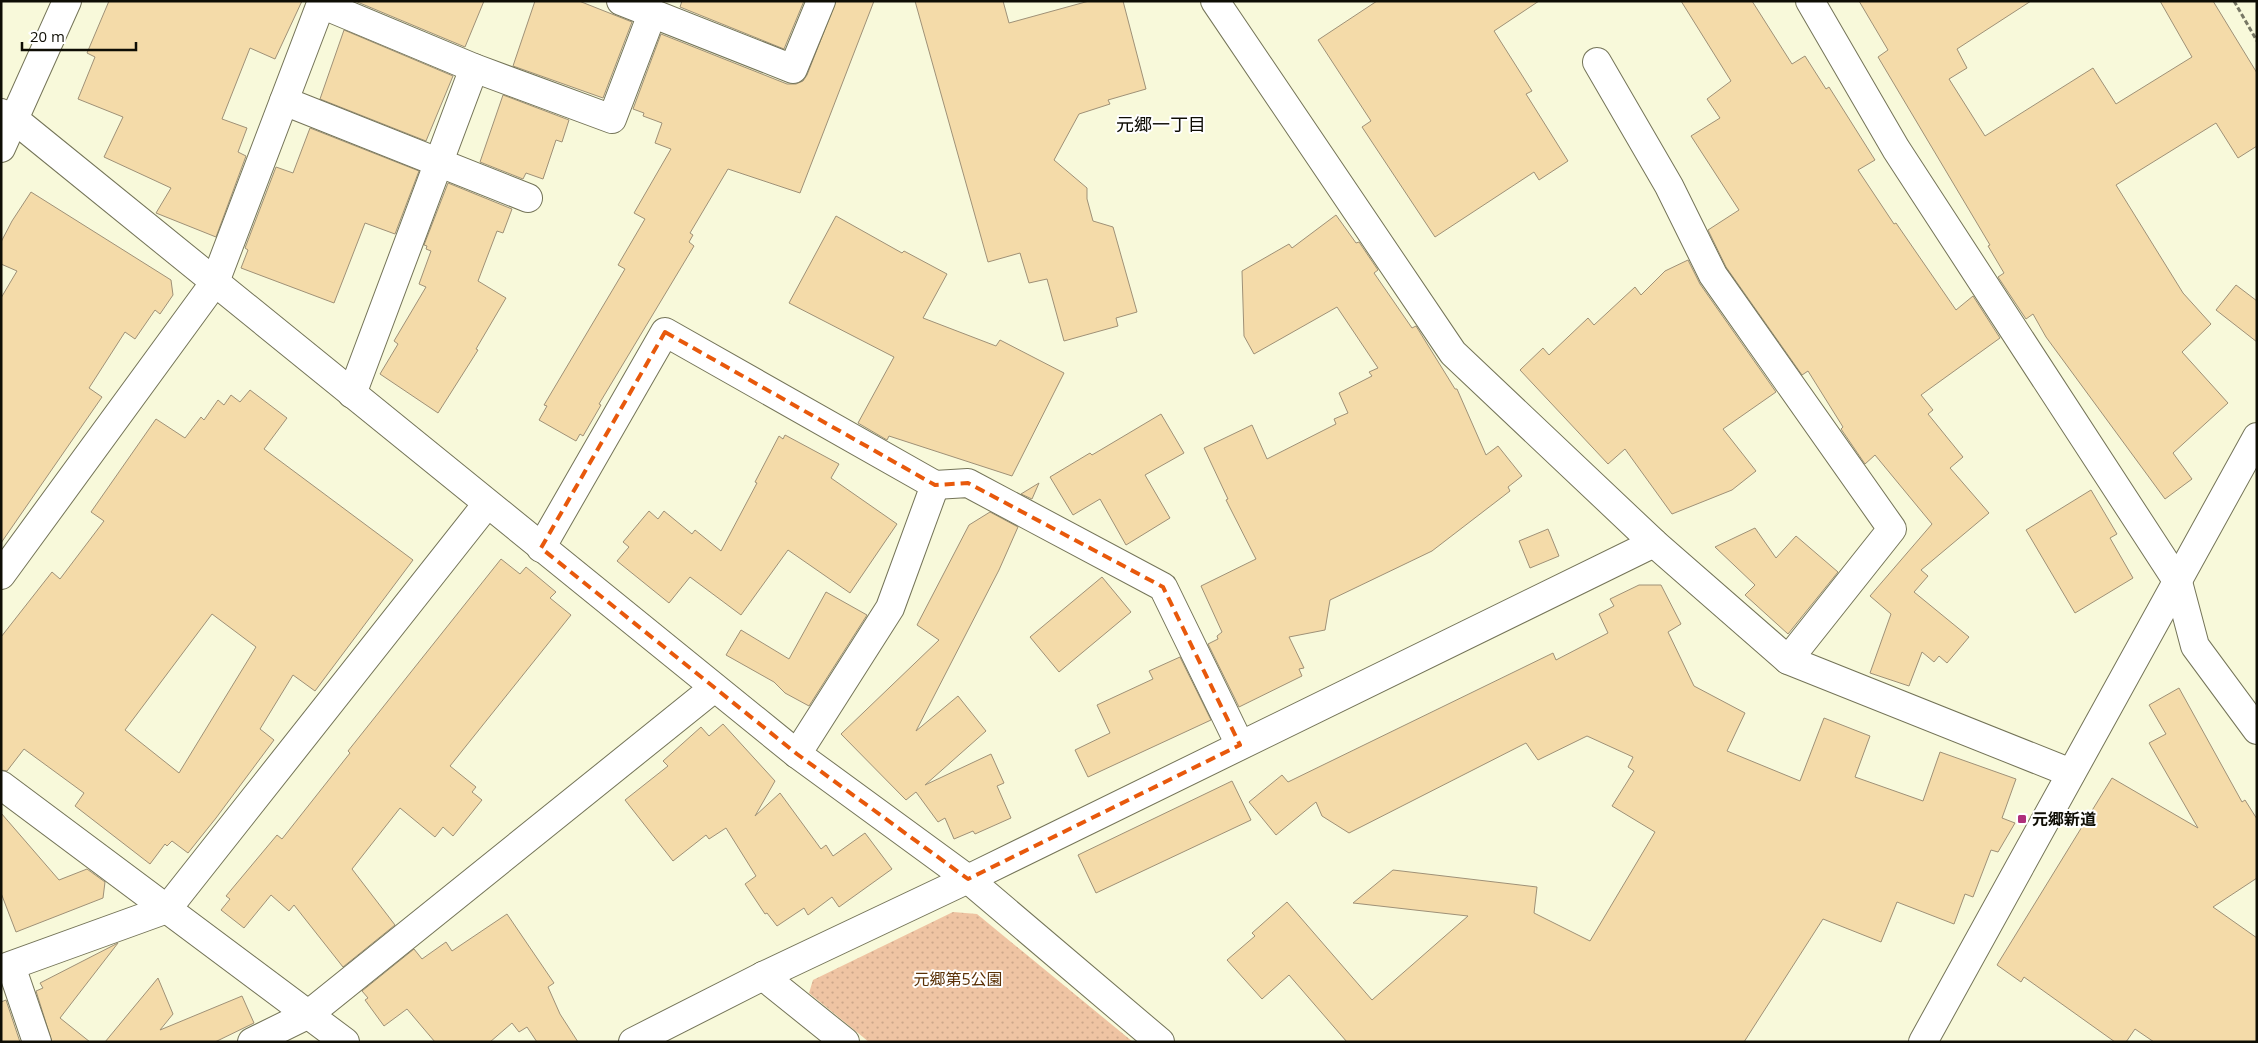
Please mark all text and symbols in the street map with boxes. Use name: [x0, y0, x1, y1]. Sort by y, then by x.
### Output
scale bar: [22, 20, 136, 52]
text: 20 m: [30, 26, 65, 46]
district label: 元郷一丁目: [1116, 112, 1206, 136]
place label: 元郷新道: [2032, 808, 2096, 830]
marker: 元郷新道: [2016, 813, 2028, 825]
park label: 元郷第5公園: [913, 968, 1003, 990]

